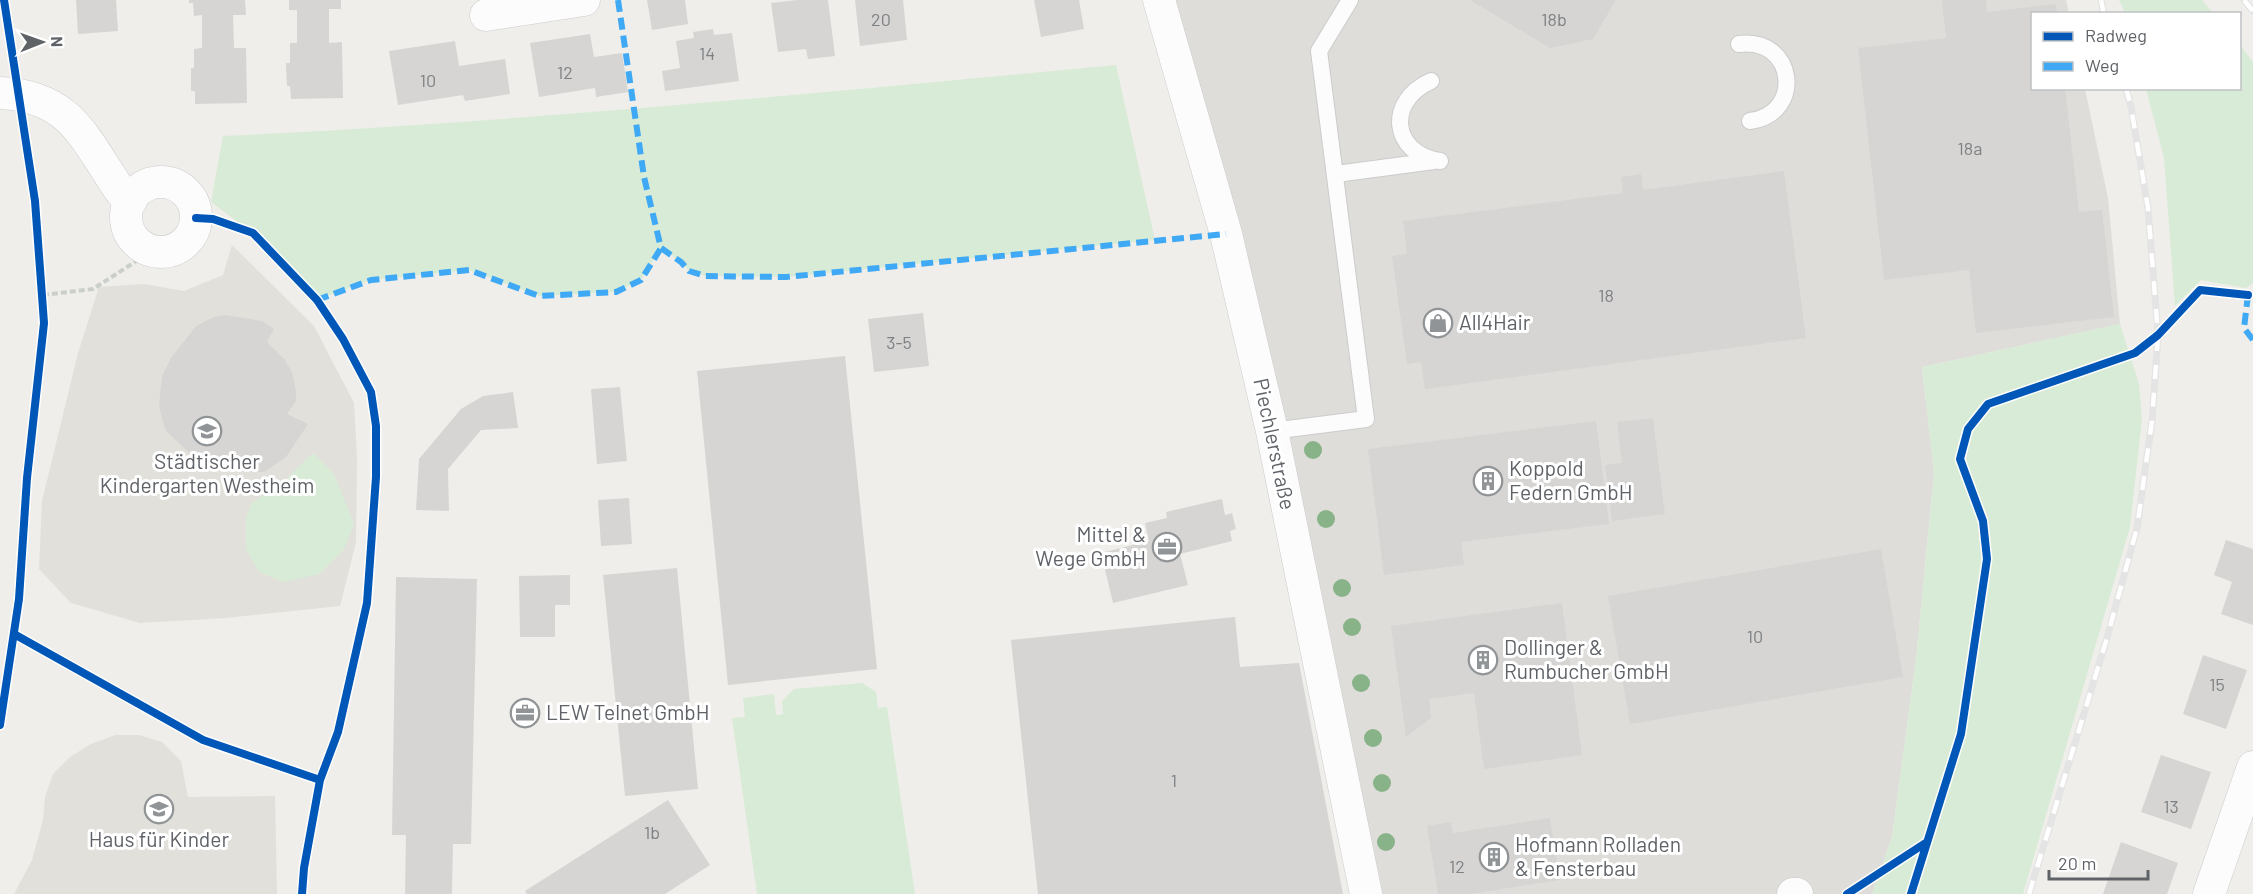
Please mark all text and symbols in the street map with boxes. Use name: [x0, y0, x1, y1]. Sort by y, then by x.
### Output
house number: 20: [871, 8, 891, 30]
house number: 18b: [1541, 8, 1567, 30]
north arrow: [12, 12, 72, 72]
legend: [2031, 12, 2241, 90]
text: Radweg: [2085, 24, 2147, 46]
text: N: [48, 36, 67, 47]
house number: 14: [699, 42, 715, 64]
text: Weg: [2085, 54, 2119, 76]
house number: 12: [557, 61, 573, 83]
house number: 10: [420, 69, 436, 91]
house number: 18a: [1958, 137, 1982, 159]
house number: 18: [1598, 284, 1614, 306]
shop icon: All4Hair: [1422, 307, 1454, 339]
place label: All4Hair: [1459, 309, 1531, 334]
house number: 3-5: [886, 331, 912, 353]
street label: Piechlerstraße: [1249, 376, 1302, 512]
school or university icon: Städtischer Kindergarten Westheim: [191, 415, 223, 447]
place label: Städtischer Kindergarten Westheim: [100, 448, 314, 497]
place label: Koppold Federn GmbH: [1509, 455, 1633, 504]
building icon: Koppold Federn GmbH: [1472, 465, 1504, 497]
place label: Mittel & Wege GmbH: [1035, 521, 1146, 570]
office icon: Mittel & Wege GmbH: [1151, 531, 1183, 563]
house number: 10: [1747, 625, 1763, 647]
place label: Dollinger & Rumbucher GmbH: [1504, 634, 1669, 683]
building icon: Dollinger & Rumbucher GmbH: [1467, 644, 1499, 676]
house number: 15: [2209, 673, 2225, 695]
office icon: LEW Telnet GmbH: [509, 697, 541, 729]
place label: LEW Telnet GmbH: [546, 699, 710, 724]
house number: 1: [1171, 769, 1177, 791]
school or university icon: Haus für Kinder: [143, 793, 175, 825]
house number: 13: [2163, 795, 2179, 817]
house number: 1b: [644, 821, 660, 843]
place label: Haus für Kinder: [89, 826, 230, 851]
place label: Hofmann Rolladen & Fensterbau: [1515, 831, 1681, 880]
building icon: Hofmann Rolladen & Fensterbau: [1478, 841, 1510, 873]
scale bar: [2049, 843, 2148, 881]
text: 20 m: [2058, 852, 2096, 874]
house number: 12: [1449, 855, 1465, 877]

